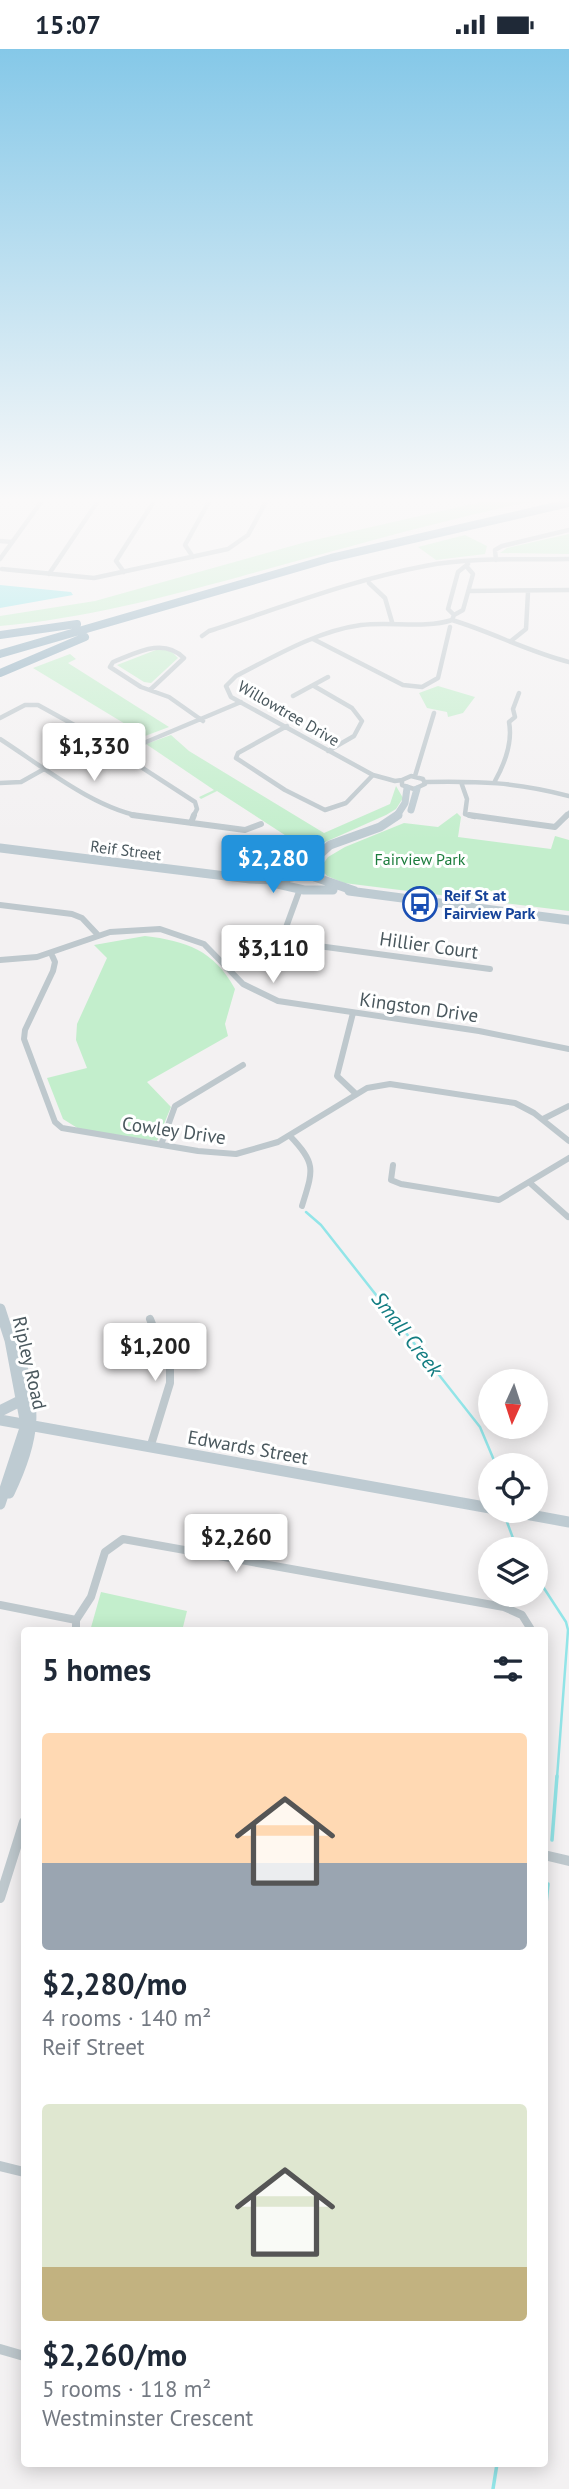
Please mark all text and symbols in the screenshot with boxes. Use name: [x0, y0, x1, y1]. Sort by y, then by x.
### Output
text: 15:07: [35, 8, 101, 41]
street label: Willowtree Drive: [235, 676, 343, 750]
pin: $1,330: [37, 723, 151, 783]
text: $1,330: [58, 731, 130, 760]
pin: $2,280: [216, 835, 330, 895]
street label: Reif Street: [89, 836, 163, 864]
text: $2,280: [237, 843, 309, 872]
park label: Fairview Park: [375, 849, 466, 869]
bus stop icon: Reif St at Fairview Park: [401, 885, 439, 923]
place label: Reif St at Fairview Park: [444, 885, 535, 923]
pin: $3,110: [216, 925, 330, 985]
street label: Hillier Court: [378, 926, 480, 964]
text: $3,110: [237, 933, 309, 962]
street label: Kingston Drive: [358, 987, 480, 1027]
street label: Cowley Drive: [120, 1111, 228, 1149]
water label: Small Creek: [366, 1286, 450, 1383]
street label: Ripley Road: [8, 1314, 52, 1412]
pin: $1,200: [98, 1323, 212, 1383]
text: $1,200: [119, 1331, 191, 1360]
north arrow: [478, 1369, 548, 1439]
map controls: [478, 1369, 548, 1607]
street label: Edwards Street: [186, 1425, 311, 1470]
button: locate: [478, 1453, 548, 1523]
pin: $2,260: [179, 1515, 293, 1574]
text: $2,260: [200, 1522, 272, 1551]
button: layers: [478, 1537, 548, 1607]
text: 5 homes: [42, 1650, 151, 1689]
icon: filters: [489, 1650, 527, 1688]
icon: home: [222, 1778, 348, 1904]
text: $2,280/mo: [42, 1964, 187, 2003]
text: 4 rooms · 140 m²: [42, 2003, 211, 2032]
text: Reif Street: [42, 2032, 145, 2061]
icon: home: [222, 2149, 348, 2275]
text: $2,260/mo: [42, 2335, 187, 2374]
text: 5 rooms · 118 m²: [42, 2374, 211, 2403]
text: Westminster Crescent: [42, 2403, 253, 2432]

